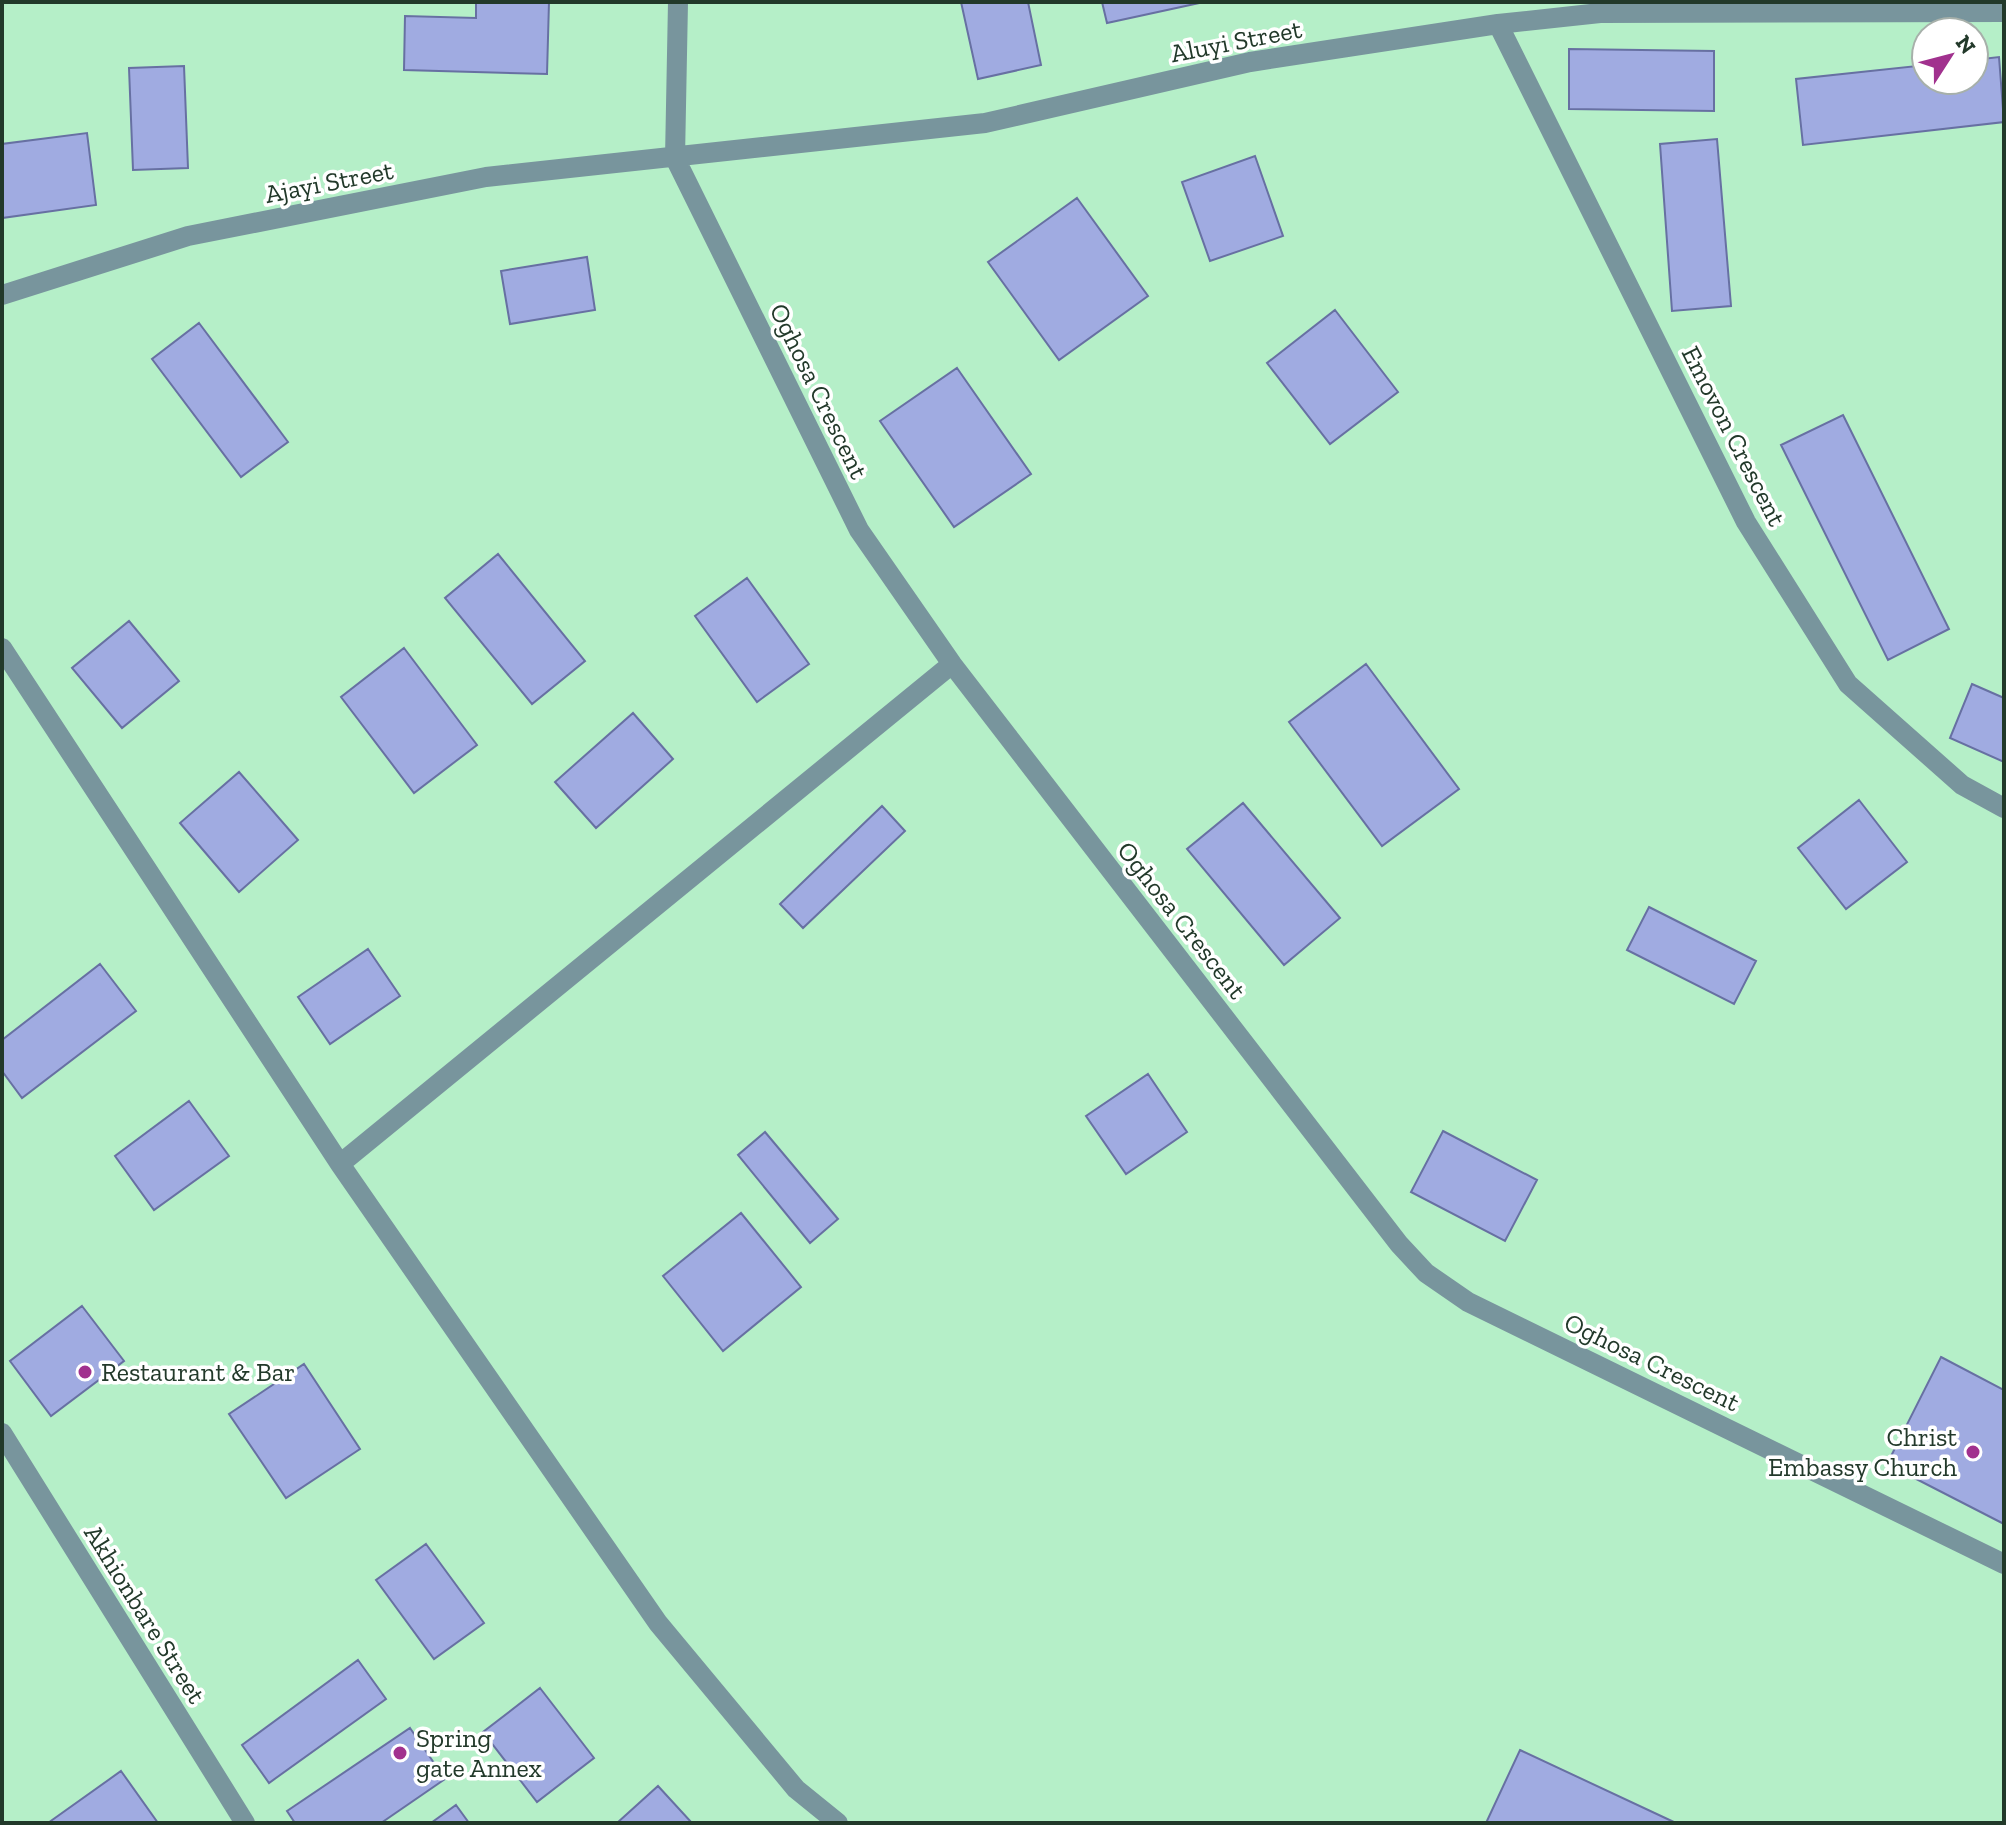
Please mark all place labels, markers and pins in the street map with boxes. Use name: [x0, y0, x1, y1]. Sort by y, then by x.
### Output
place label: Restaurant & Bar: [101, 1356, 295, 1388]
marker: Restaurant & Bar: [76, 1363, 94, 1381]
place label: Christ Embassy Church: [1768, 1421, 1957, 1483]
marker: Christ Embassy Church: [1964, 1443, 1982, 1461]
place label: Spring gate Annex: [416, 1722, 542, 1784]
marker: Spring gate Annex: [391, 1744, 409, 1762]

